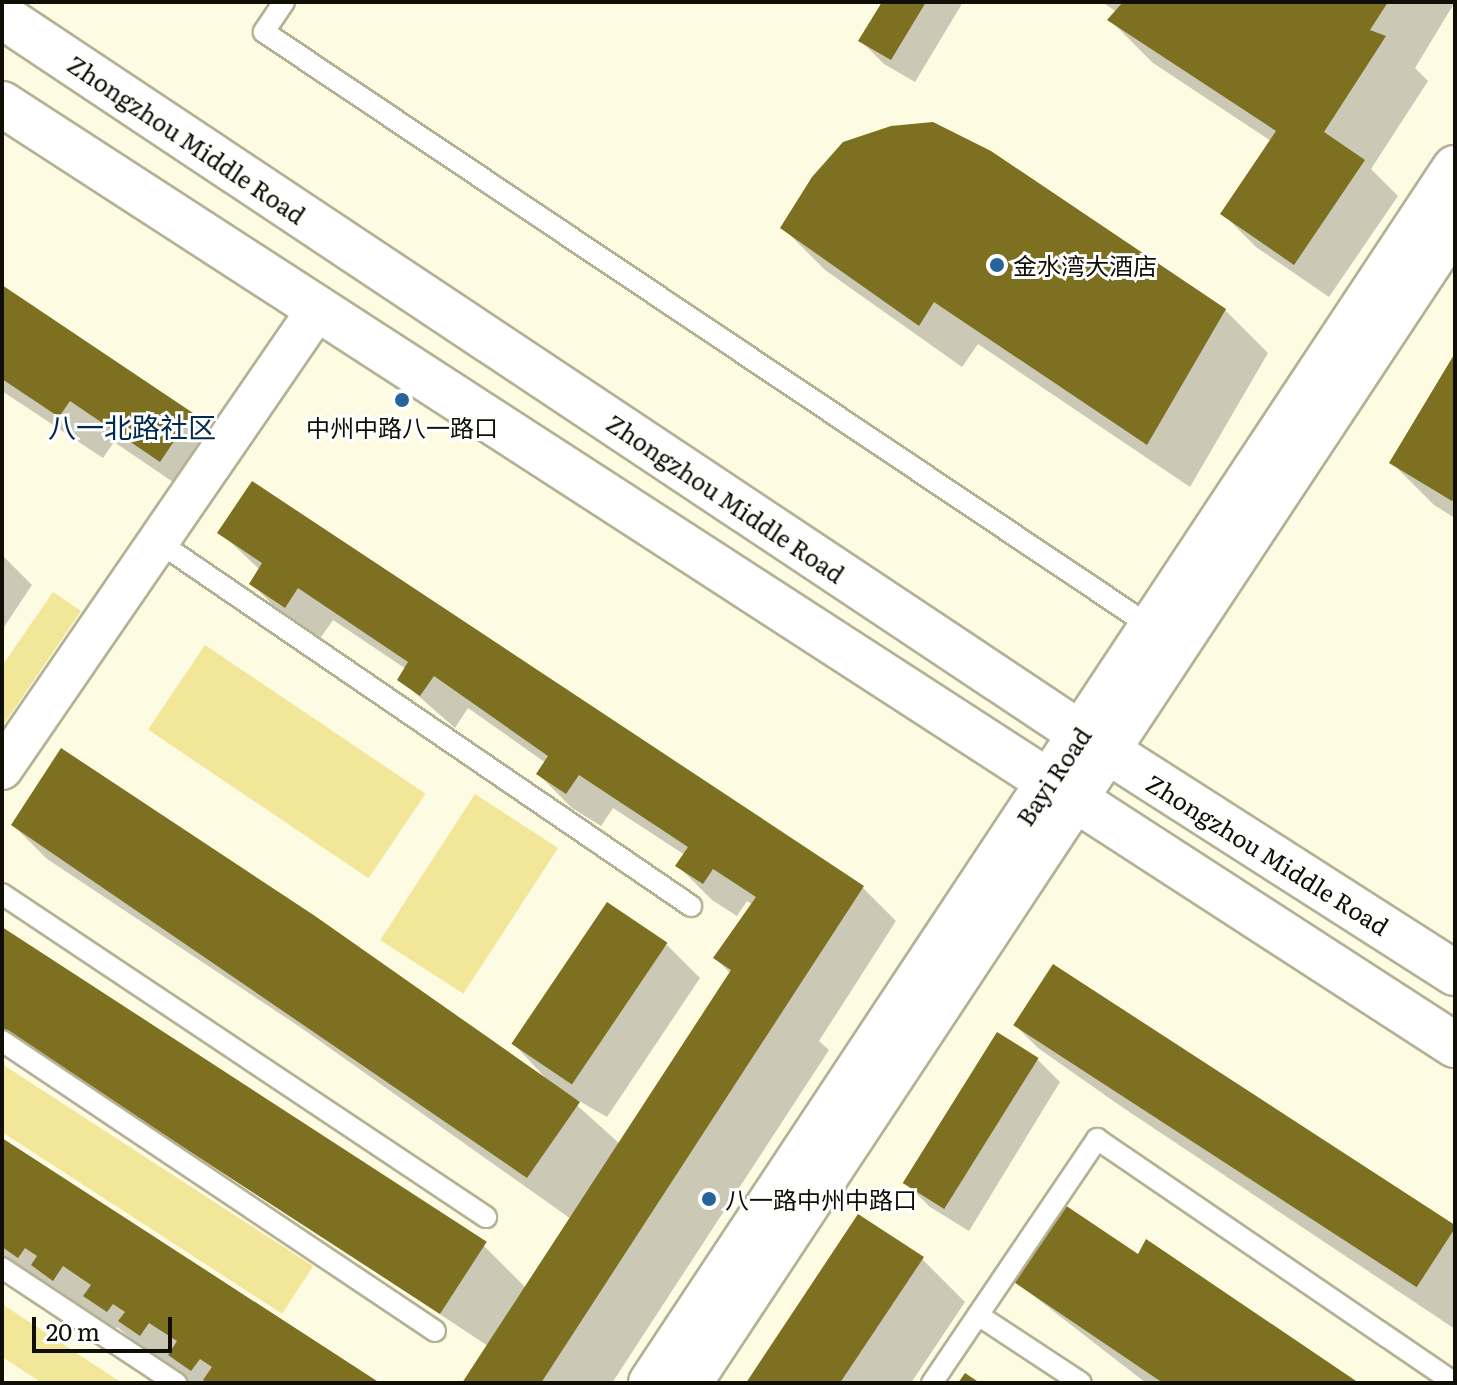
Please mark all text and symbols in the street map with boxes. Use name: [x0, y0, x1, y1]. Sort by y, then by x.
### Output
street label: Zhongzhou Middle Road: [63, 49, 311, 229]
place label: 金水湾大酒店: [1013, 251, 1157, 279]
marker: 金水湾大酒店: [988, 256, 1006, 274]
marker: 中州中路八一路口: [393, 391, 411, 409]
street label: Zhongzhou Middle Road: [602, 408, 850, 588]
district label: 八一北路社区: [48, 409, 216, 443]
place label: 中州中路八一路口: [306, 413, 498, 441]
street label: Bayi Road: [1010, 721, 1096, 831]
street label: Zhongzhou Middle Road: [1142, 768, 1394, 940]
place label: 八一路中州中路口: [725, 1185, 917, 1213]
marker: 八一路中州中路口: [700, 1190, 718, 1208]
scale bar: [36, 1301, 176, 1351]
text: 20 m: [46, 1313, 100, 1348]

